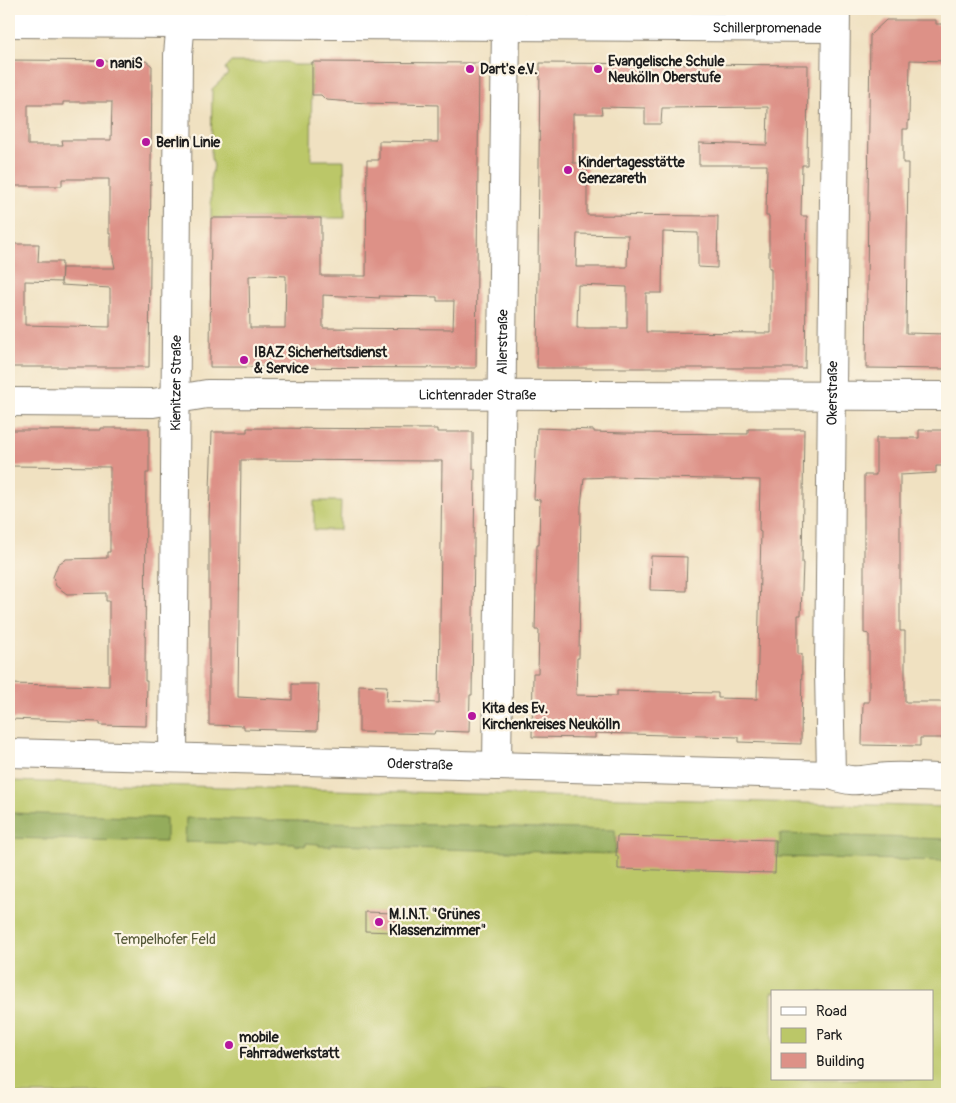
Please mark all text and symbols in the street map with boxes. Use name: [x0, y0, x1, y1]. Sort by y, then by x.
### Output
street label: Schillerpromenade: [712, 19, 822, 37]
place label: Evangelische Schule Neukölln Oberstufe: [608, 53, 725, 86]
place label: naniS: [110, 55, 143, 72]
marker: naniS: [94, 57, 106, 69]
place label: Dart's e.V.: [480, 61, 537, 78]
marker: Dart's e.V.: [464, 63, 476, 75]
marker: Evangelische Schule Neukölln Oberstufe: [592, 63, 604, 75]
place label: Berlin Linie: [156, 134, 221, 151]
marker: Berlin Linie: [140, 136, 152, 148]
place label: Kindertagesstätte Genezareth: [578, 154, 686, 187]
marker: Kindertagesstätte Genezareth: [562, 164, 574, 176]
street label: Allerstraße: [494, 309, 512, 375]
street label: Kienitzer Straße: [167, 335, 185, 431]
place label: IBAZ Sicherheitsdienst & Service: [254, 344, 388, 377]
marker: IBAZ Sicherheitsdienst & Service: [238, 354, 250, 366]
street label: Okerstraße: [824, 361, 841, 425]
street label: Lichtenrader Straße: [418, 387, 536, 404]
place label: Kita des Ev. Kirchenkreises Neukölln: [482, 700, 620, 733]
marker: Kita des Ev. Kirchenkreises Neukölln: [466, 710, 478, 722]
street label: Oderstraße: [387, 755, 453, 774]
place label: M.I.N.T. "Grünes Klassenzimmer": [389, 906, 486, 939]
marker: M.I.N.T. "Grünes Klassenzimmer": [373, 916, 385, 928]
park label: Tempelhofer Feld: [114, 931, 216, 948]
legend: [771, 990, 934, 1080]
text: Road: [816, 1002, 847, 1021]
text: Park: [816, 1026, 843, 1045]
place label: mobile Fahrradwerkstatt: [239, 1029, 340, 1062]
marker: mobile Fahrradwerkstatt: [223, 1039, 235, 1051]
text: Building: [816, 1052, 864, 1071]

